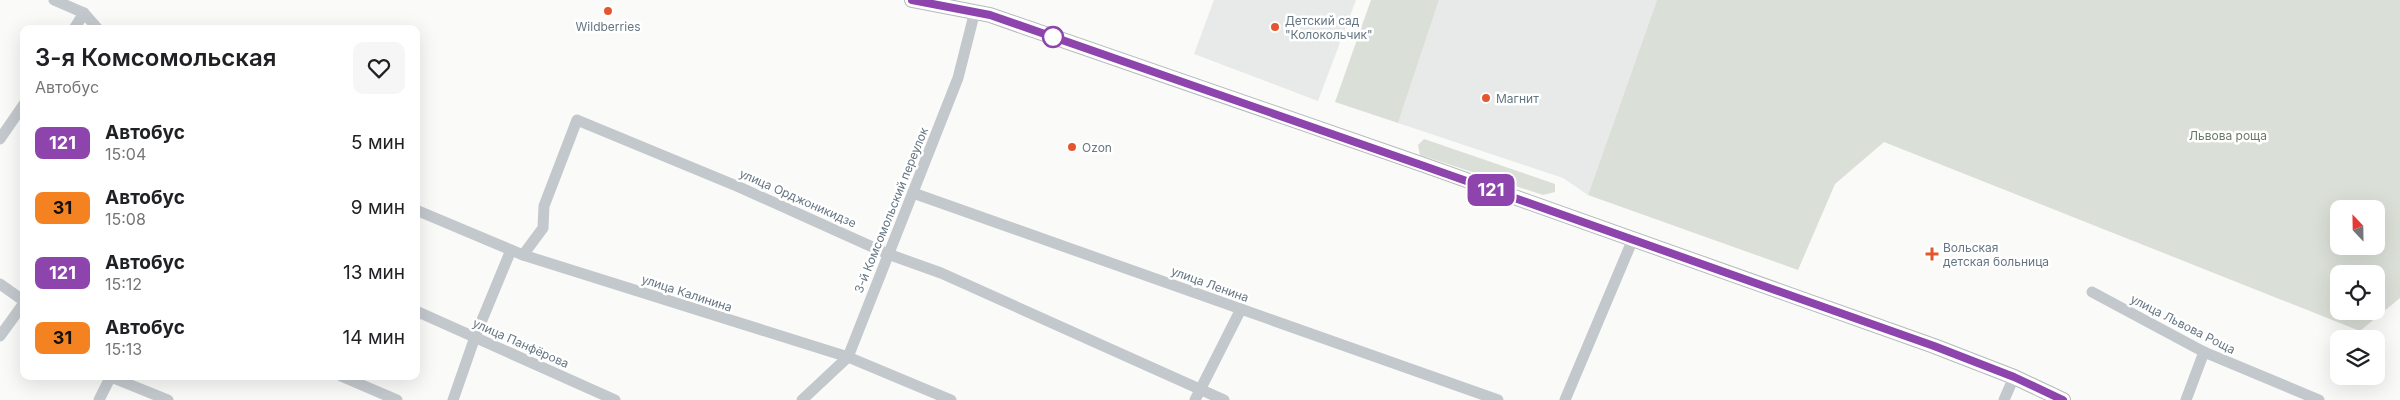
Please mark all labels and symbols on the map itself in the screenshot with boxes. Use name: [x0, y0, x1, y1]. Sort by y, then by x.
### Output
marker: Wildberries: [602, 5, 614, 17]
place label: Детский сад "Колокольчик": [1285, 13, 1373, 42]
place label: Wildberries: [576, 19, 640, 34]
marker: Детский сад "Колокольчик": [1269, 21, 1281, 33]
unlabelled marker: [1042, 26, 1064, 48]
place label: Магнит: [1496, 91, 1539, 106]
marker: Магнит: [1480, 92, 1492, 104]
street label: 3-й Комсомольский переулок: [851, 124, 931, 295]
park label: Львова роща: [2189, 128, 2267, 143]
place label: Ozon: [1082, 140, 1112, 155]
marker: Ozon: [1066, 141, 1078, 153]
street label: улица Орджоникидзе: [737, 165, 859, 231]
line badge: 121: [1462, 174, 1520, 206]
north arrow: [2330, 200, 2385, 255]
place label: Вольская детская больница: [1943, 240, 2049, 269]
marker: Вольская детская больница: [1925, 247, 1939, 261]
street label: улица Ленина: [1169, 263, 1251, 305]
street label: улица Калинина: [640, 271, 734, 315]
street label: улица Львова Роща: [2128, 291, 2238, 357]
street label: улица Панфёрова: [471, 315, 571, 371]

